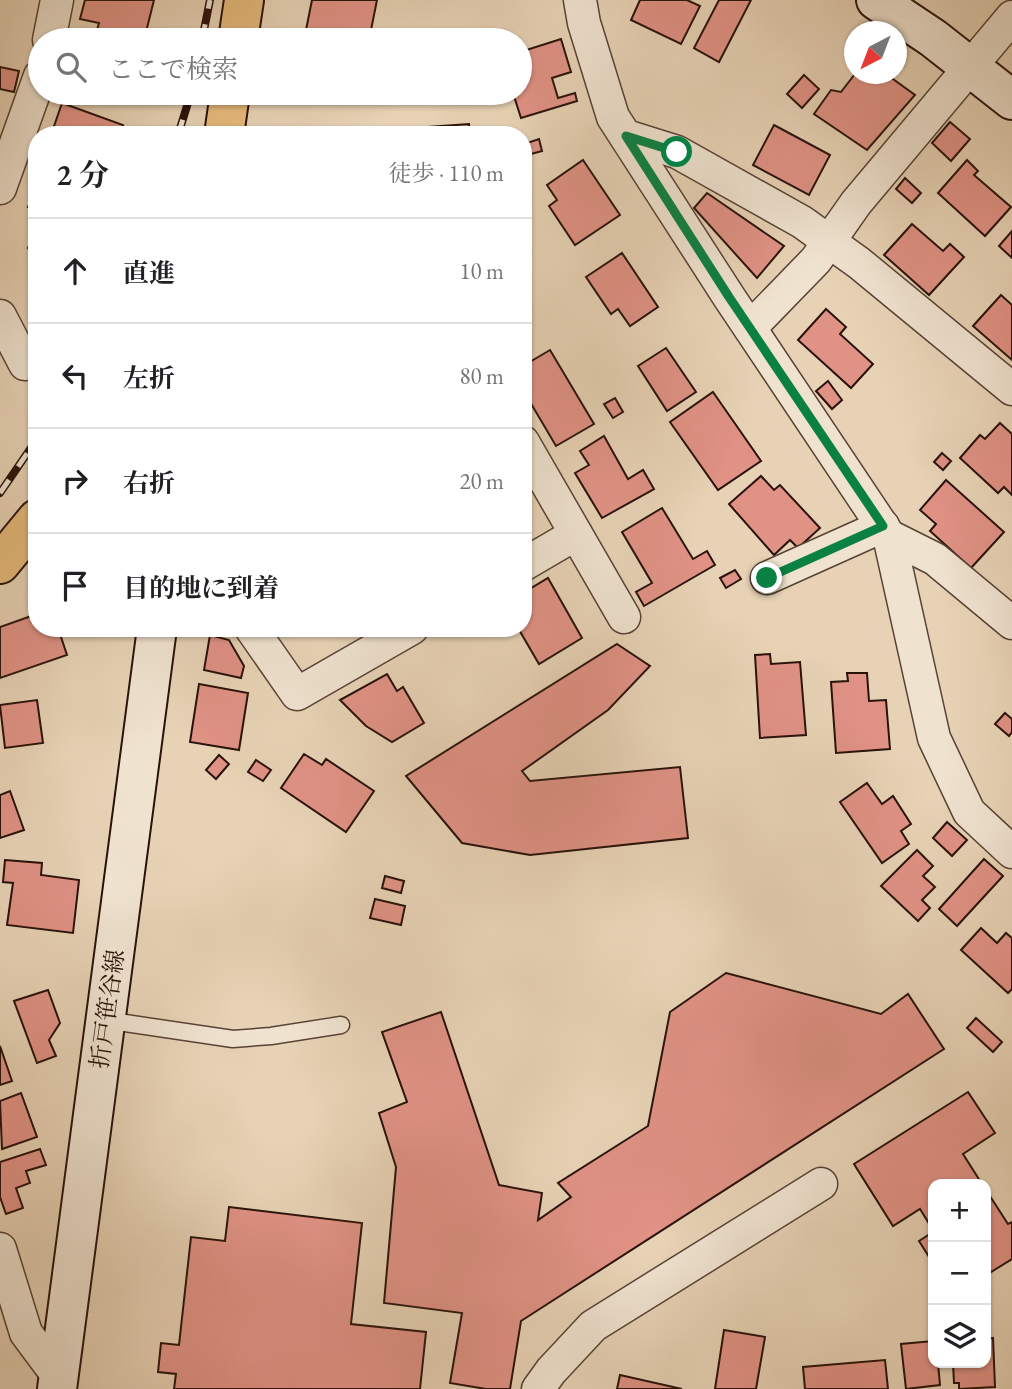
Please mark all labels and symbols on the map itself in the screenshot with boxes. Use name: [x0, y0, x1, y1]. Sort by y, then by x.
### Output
north arrow: [844, 21, 907, 84]
route start: [661, 136, 692, 167]
route end: [751, 562, 782, 593]
street label: 折戸笹谷線: [83, 947, 131, 1071]

